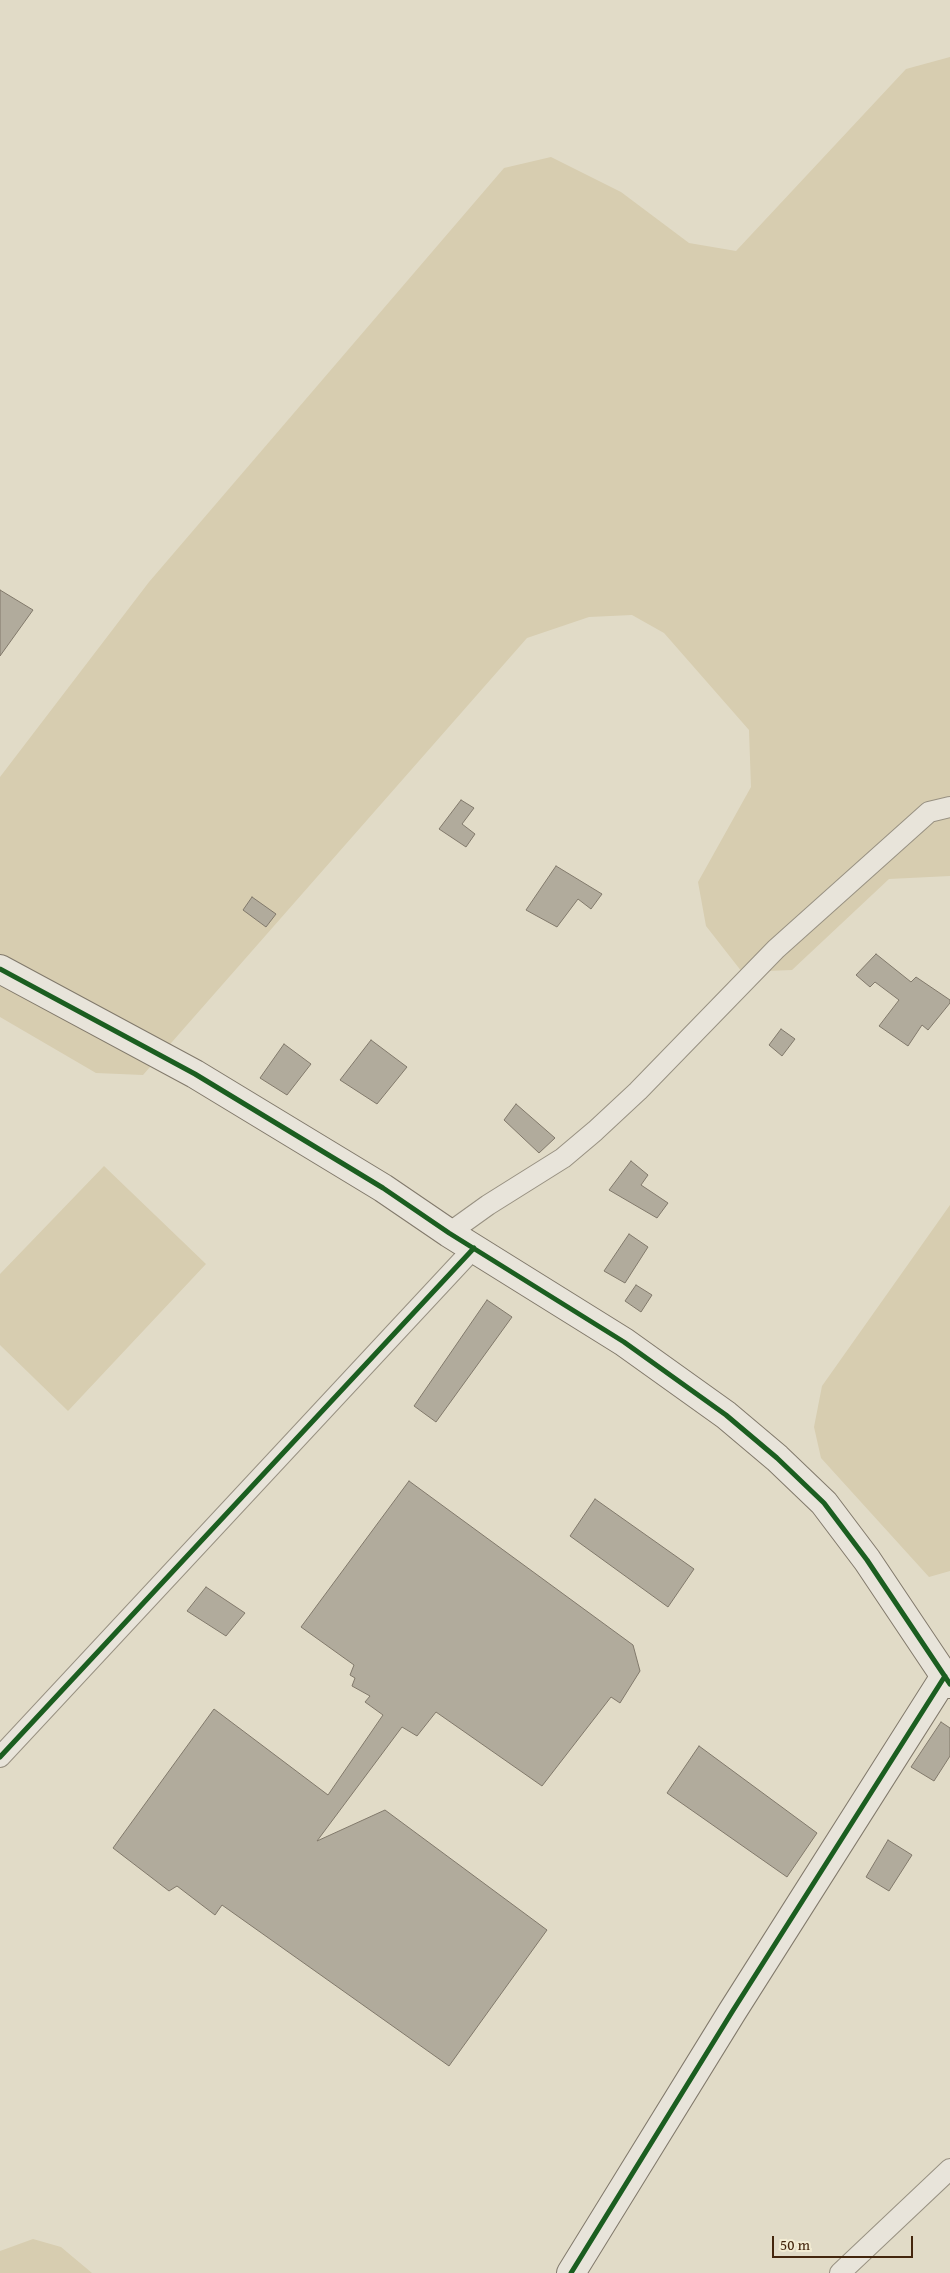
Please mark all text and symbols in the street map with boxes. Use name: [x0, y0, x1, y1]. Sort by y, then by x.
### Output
scale bar: [775, 2226, 916, 2258]
text: 50 m: [780, 2234, 810, 2255]

